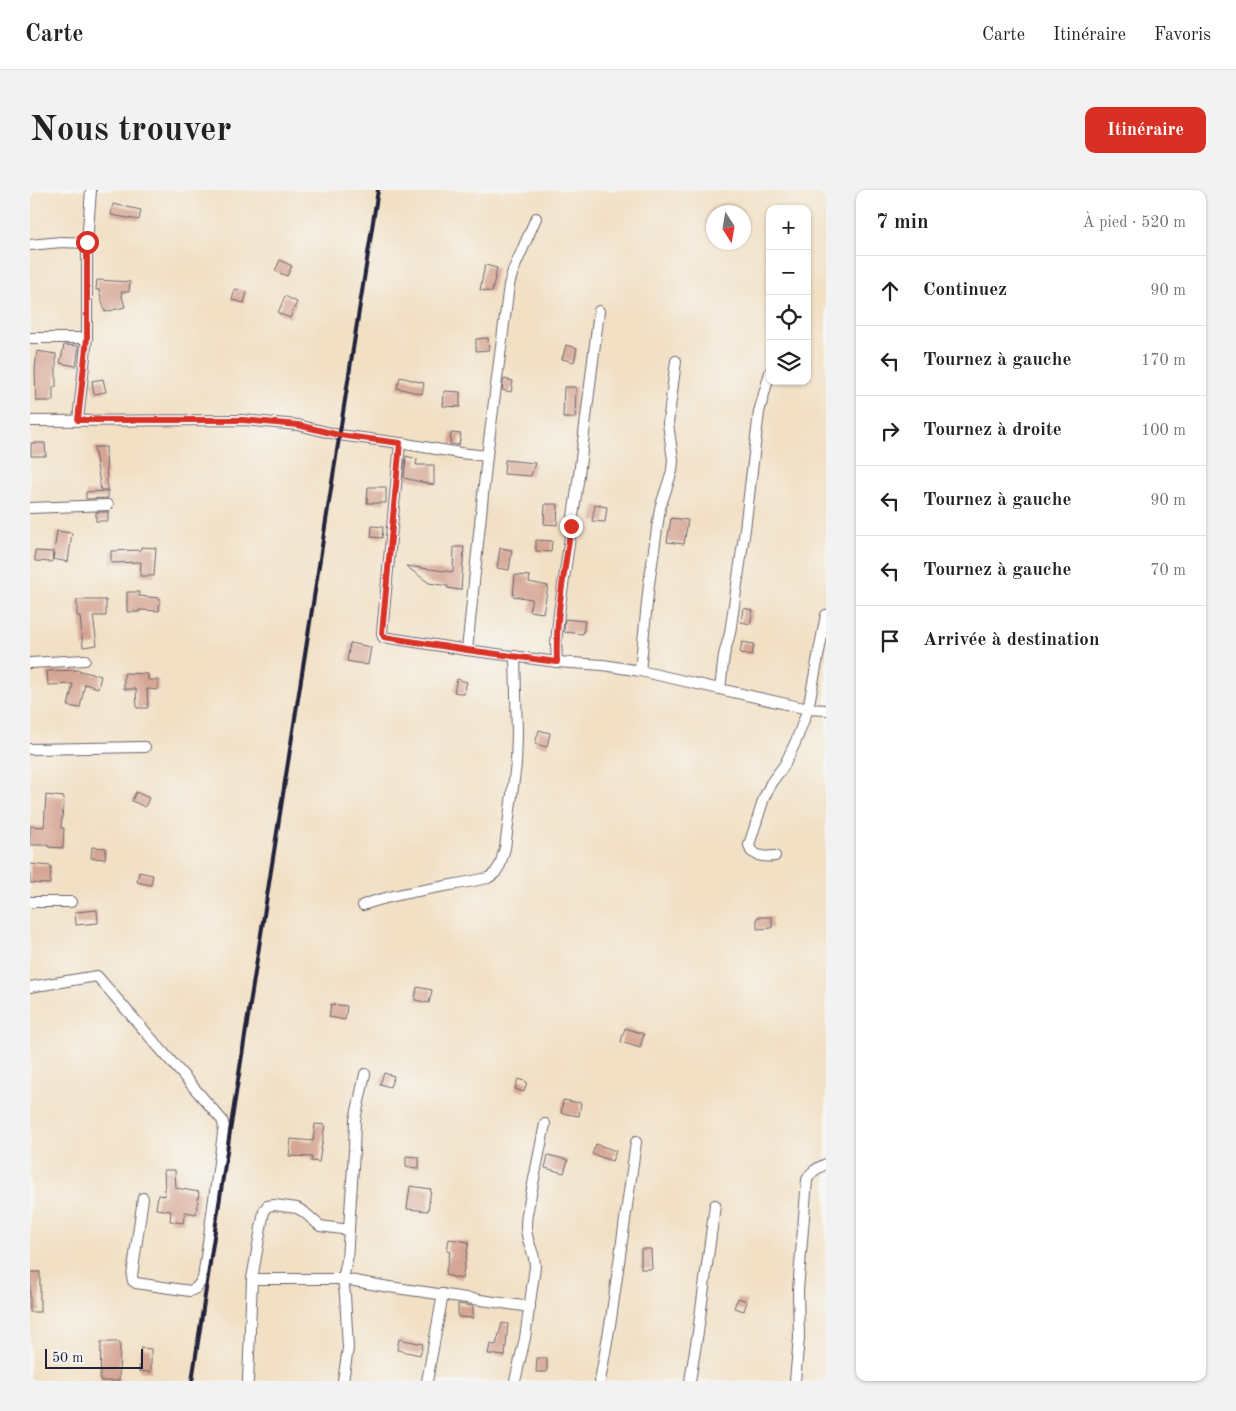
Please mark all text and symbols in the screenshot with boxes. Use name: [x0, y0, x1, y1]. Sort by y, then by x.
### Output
text: Carte: [25, 23, 84, 47]
text: Carte: [982, 26, 1025, 44]
text: Itinéraire: [1053, 26, 1126, 44]
text: Favoris: [1154, 26, 1211, 44]
button: Itinéraire: [1085, 107, 1206, 153]
text: Nous trouver: [30, 113, 232, 148]
north arrow: [706, 205, 751, 250]
map controls: [766, 205, 811, 385]
button: +: [766, 205, 811, 250]
text: 7 min: [876, 212, 929, 233]
text: À pied · 520 m: [1083, 215, 1186, 231]
route start: [76, 231, 99, 254]
button: −: [766, 250, 811, 295]
icon: ahead: [876, 277, 904, 305]
text: Continuez: [923, 281, 1007, 300]
text: 90 m: [1150, 283, 1186, 299]
button: locate: [766, 295, 811, 340]
button: layers: [766, 340, 811, 385]
icon: left: [876, 347, 904, 375]
text: Tournez à gauche: [923, 351, 1071, 370]
text: 170 m: [1141, 353, 1186, 369]
icon: right: [876, 417, 904, 445]
text: Tournez à droite: [923, 421, 1062, 440]
text: 100 m: [1141, 423, 1186, 439]
icon: left: [876, 487, 904, 515]
text: Tournez à gauche: [923, 491, 1071, 510]
text: 90 m: [1150, 493, 1186, 509]
route end: [560, 515, 583, 538]
icon: left: [876, 557, 904, 585]
text: Tournez à gauche: [923, 561, 1071, 580]
text: 70 m: [1150, 563, 1186, 579]
icon: arrive: [876, 627, 904, 655]
text: Arrivée à destination: [923, 631, 1099, 650]
scale bar: [45, 1346, 142, 1369]
text: 50 m: [52, 1351, 83, 1365]

